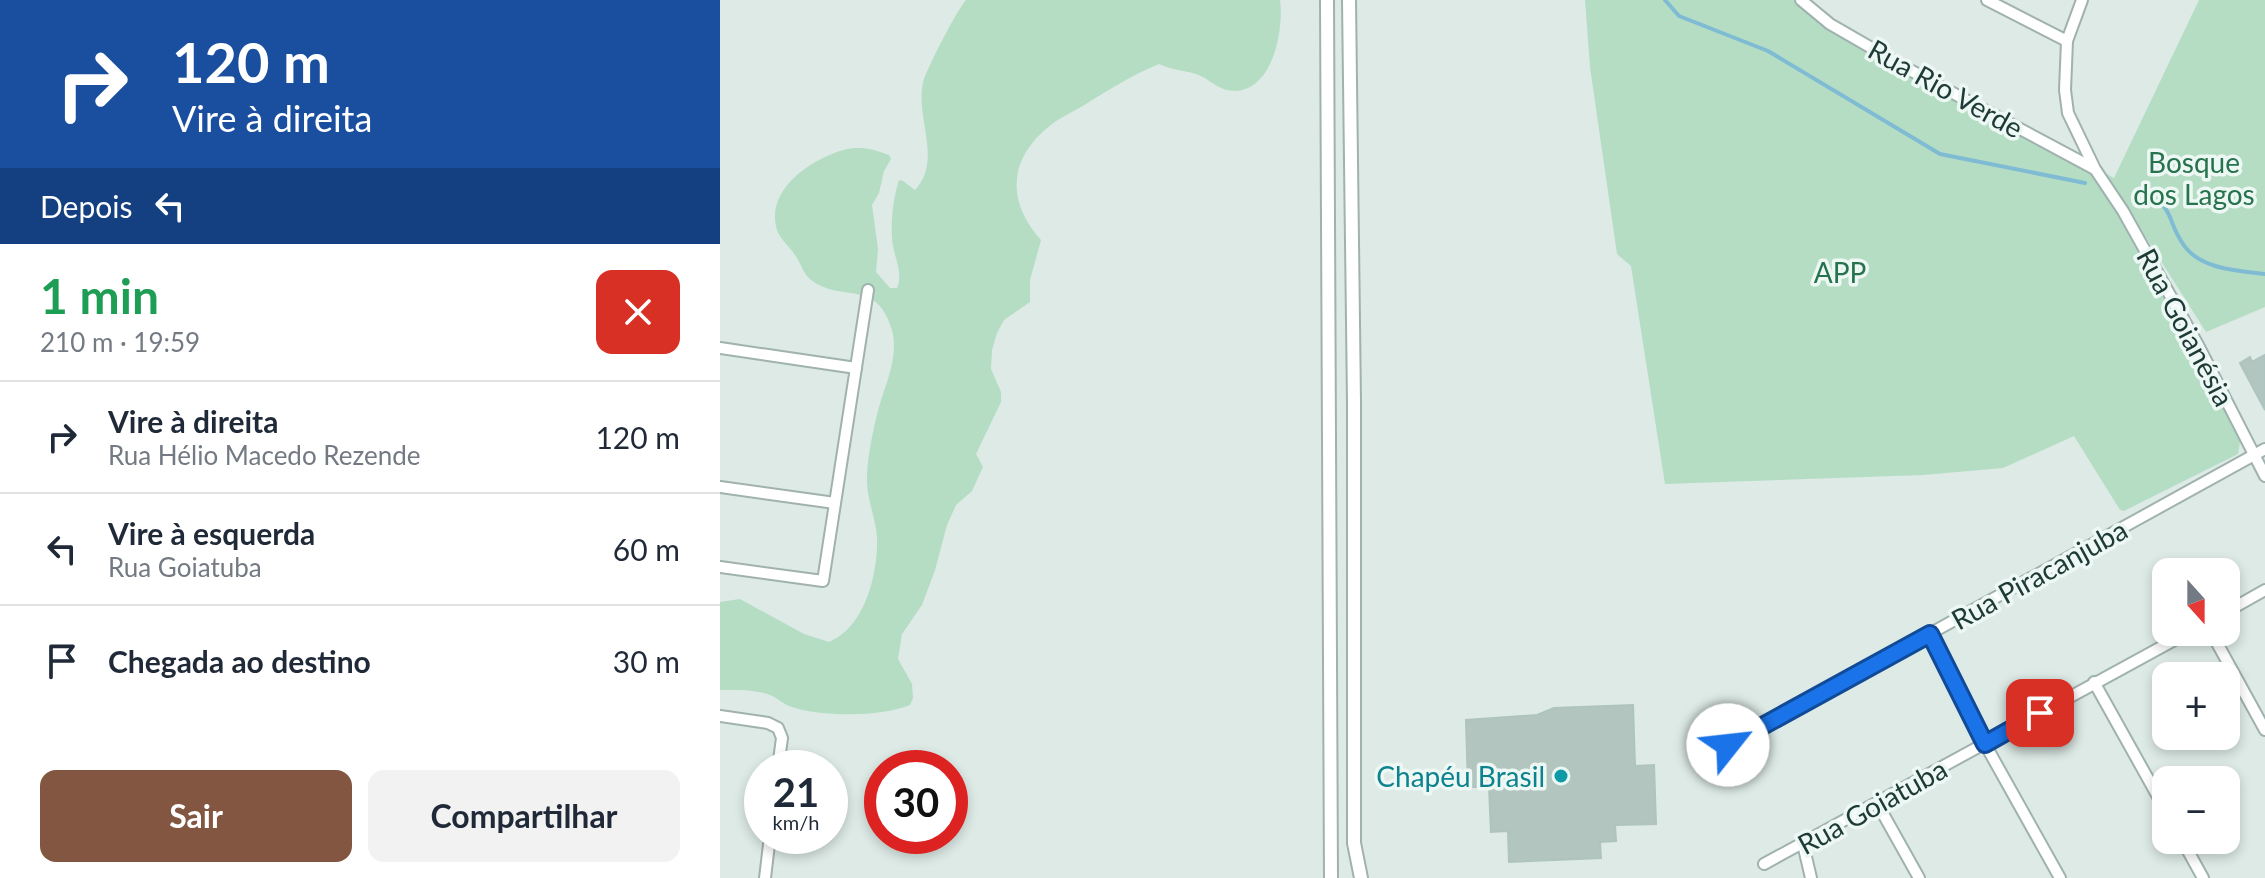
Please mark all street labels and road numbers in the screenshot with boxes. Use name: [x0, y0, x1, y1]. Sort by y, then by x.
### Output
street label: Rua Rio Verde: [1863, 32, 2029, 144]
street label: Rua Goianésia: [2130, 242, 2242, 412]
street label: Rua Piracanjuba: [1945, 512, 2133, 636]
street label: Rua Goiatuba: [1791, 751, 1953, 861]

